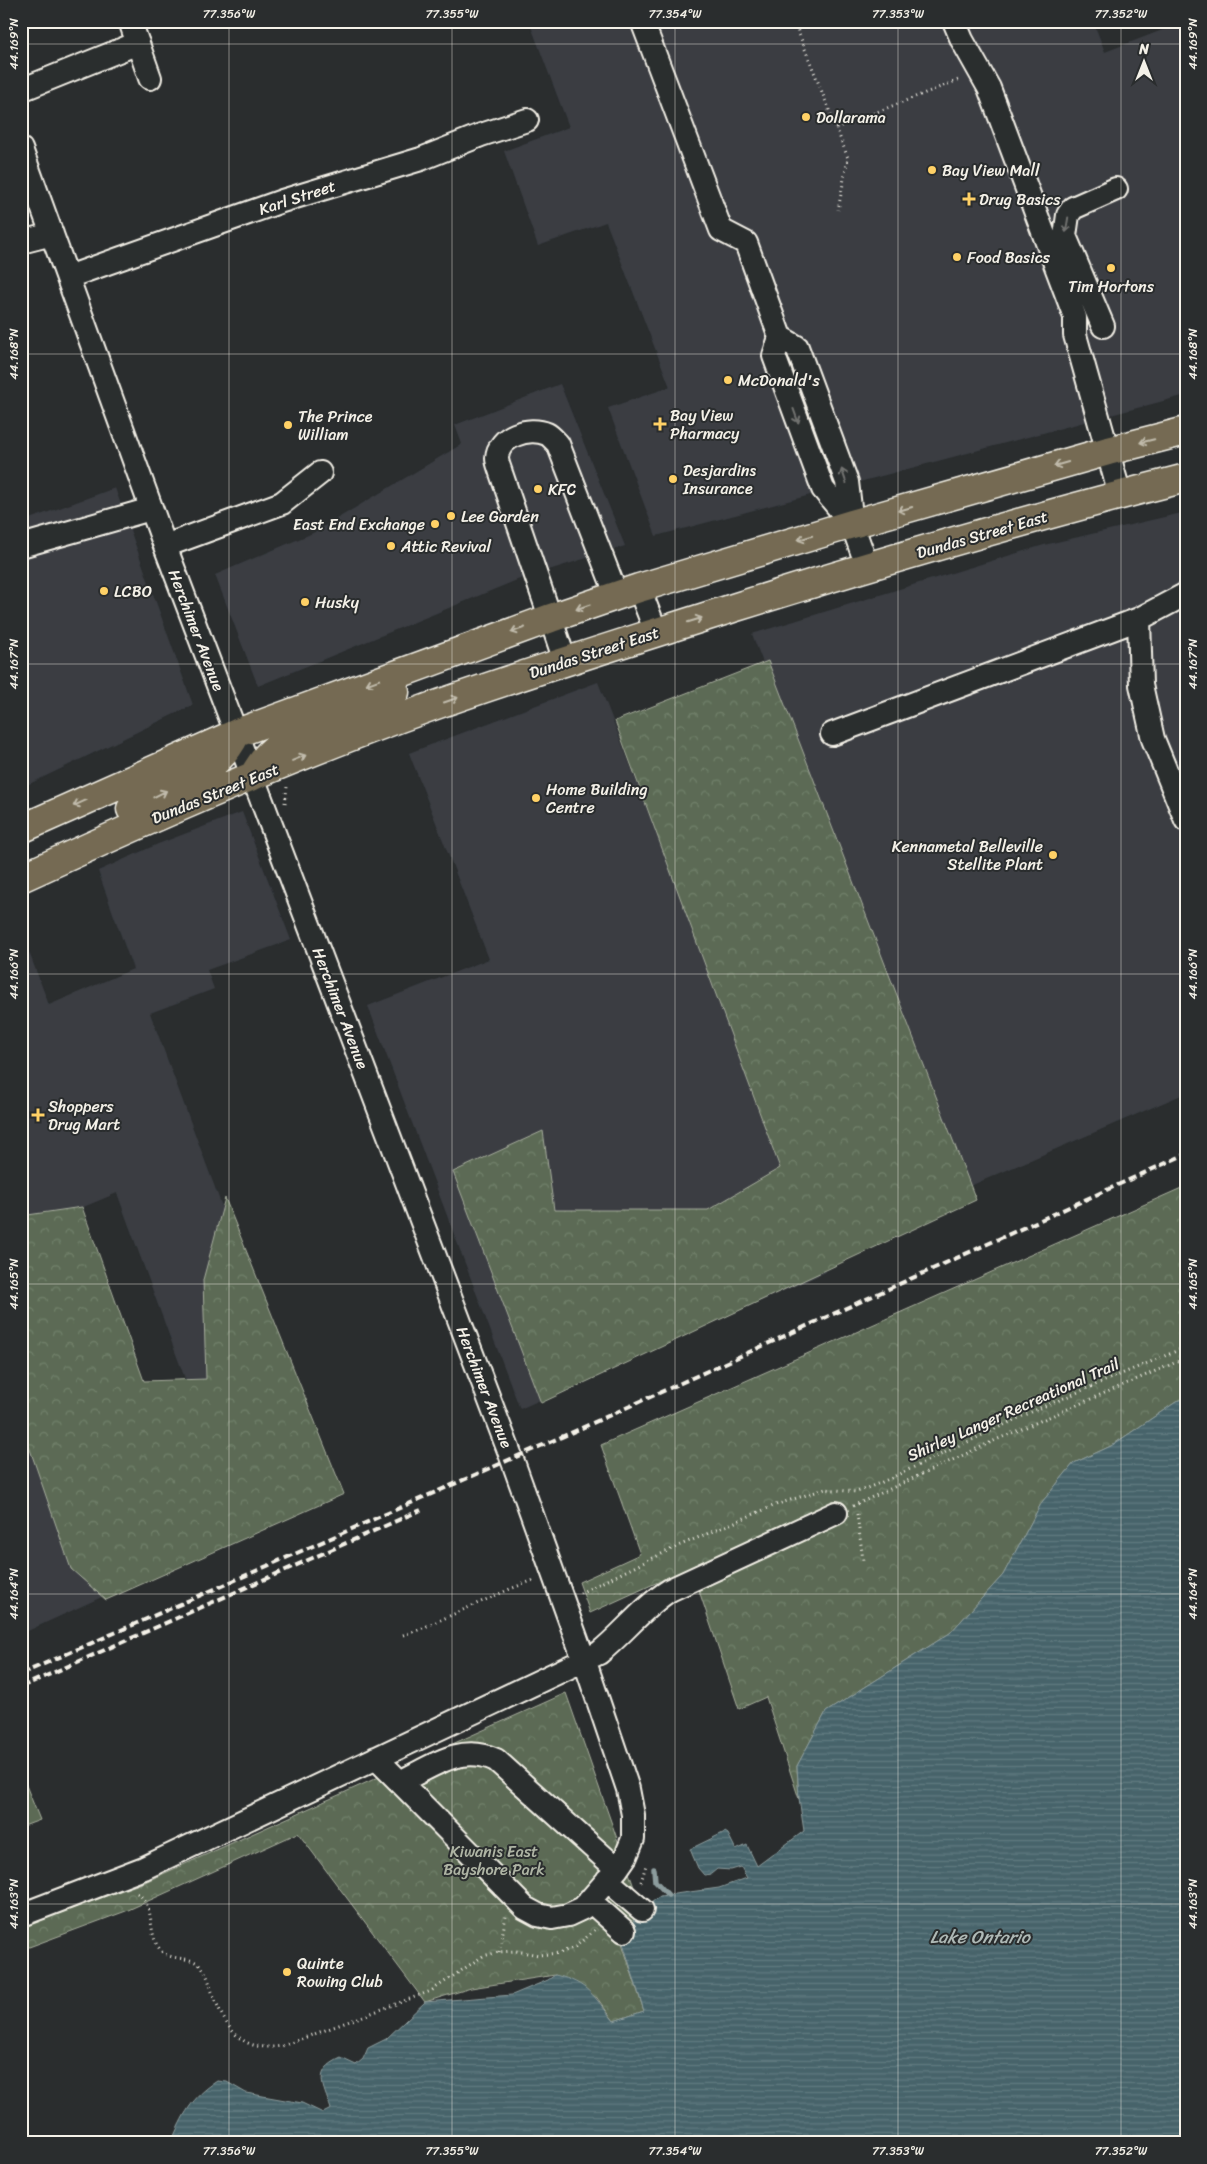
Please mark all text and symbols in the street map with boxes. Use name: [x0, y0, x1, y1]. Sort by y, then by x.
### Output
text: 77.356°W: [203, 3, 256, 25]
text: 77.355°W: [426, 3, 479, 25]
text: 77.354°W: [648, 3, 702, 25]
text: 77.353°W: [872, 3, 925, 25]
text: 77.352°W: [1095, 3, 1148, 25]
text: 44.169°N: [3, 18, 25, 70]
text: 44.169°N: [1182, 18, 1204, 70]
text: N: [1138, 37, 1149, 62]
north arrow: [1120, 38, 1170, 88]
place label: Dollarama: [816, 103, 886, 132]
marker: Dollarama: [800, 111, 812, 123]
place label: Bay View Mall: [942, 156, 1040, 185]
marker: Bay View Mall: [926, 164, 938, 176]
street label: Karl Street: [255, 171, 339, 224]
place label: Drug Basics: [979, 185, 1061, 214]
marker: Drug Basics: [963, 193, 975, 205]
one-way arrow: [1061, 217, 1071, 233]
place label: Food Basics: [967, 243, 1051, 272]
marker: Food Basics: [951, 251, 963, 263]
marker: Tim Hortons: [1105, 262, 1117, 274]
place label: Tim Hortons: [1068, 272, 1155, 301]
text: 44.168°N: [3, 328, 25, 380]
text: 44.168°N: [1182, 328, 1204, 380]
place label: McDonald's: [738, 366, 820, 395]
marker: McDonald's: [722, 374, 734, 386]
place label: Bay View Pharmacy: [670, 401, 740, 448]
place label: The Prince William: [298, 402, 373, 449]
one-way arrow: [791, 407, 801, 423]
marker: Bay View Pharmacy: [654, 418, 666, 430]
marker: The Prince William: [282, 419, 294, 431]
one-way arrow: [1139, 437, 1155, 446]
place label: Desjardins Insurance: [682, 456, 756, 503]
one-way arrow: [1053, 460, 1069, 469]
one-way arrow: [839, 468, 849, 484]
marker: Desjardins Insurance: [667, 473, 679, 485]
place label: KFC: [548, 475, 576, 504]
marker: KFC: [532, 483, 544, 495]
place label: Lee Garden: [461, 502, 539, 531]
street label: Dundas Street East: [913, 502, 1051, 567]
one-way arrow: [897, 504, 913, 514]
place label: East End Exchange: [293, 510, 425, 539]
marker: Lee Garden: [445, 510, 457, 522]
marker: East End Exchange: [429, 518, 441, 530]
place label: Attic Revival: [400, 532, 492, 561]
one-way arrow: [798, 533, 814, 543]
marker: Attic Revival: [385, 540, 397, 552]
street label: Herchimer Avenue: [160, 565, 233, 696]
place label: LCBO: [114, 577, 152, 606]
marker: LCBO: [98, 585, 110, 597]
place label: Husky: [315, 588, 360, 617]
marker: Husky: [299, 596, 311, 608]
one-way arrow: [576, 603, 592, 612]
one-way arrow: [686, 615, 702, 625]
street label: Dundas Street East: [525, 618, 663, 687]
one-way arrow: [510, 625, 526, 635]
text: 44.167°N: [3, 638, 25, 689]
text: 44.167°N: [1182, 638, 1204, 689]
one-way arrow: [366, 678, 382, 687]
one-way arrow: [442, 695, 458, 704]
one-way arrow: [291, 753, 306, 763]
street label: Dundas Street East: [147, 755, 283, 832]
place label: Home Building Centre: [546, 775, 648, 822]
one-way arrow: [153, 789, 168, 799]
marker: Home Building Centre: [530, 792, 542, 804]
one-way arrow: [73, 799, 88, 808]
place label: Kennametal Belleville Stellite Plant: [892, 832, 1043, 879]
marker: Kennametal Belleville Stellite Plant: [1047, 849, 1059, 861]
street label: Herchimer Avenue: [304, 943, 377, 1074]
text: 44.166°N: [3, 948, 25, 999]
text: 44.166°N: [1182, 948, 1204, 999]
place label: Shoppers Drug Mart: [48, 1092, 120, 1139]
marker: Shoppers Drug Mart: [32, 1109, 44, 1121]
text: 44.165°N: [3, 1258, 25, 1310]
text: 44.165°N: [1182, 1258, 1204, 1310]
street label: Herchimer Avenue: [448, 1322, 521, 1453]
street label: Shirley Langer Recreational Trail: [902, 1349, 1124, 1469]
text: 44.164°N: [3, 1568, 25, 1620]
text: 44.164°N: [1182, 1568, 1204, 1620]
park label: Kiwanis East Bayshore Park: [443, 1837, 545, 1884]
text: 44.163°N: [3, 1878, 25, 1929]
text: 44.163°N: [1182, 1878, 1204, 1929]
water label: Lake Ontario: [930, 1921, 1032, 1953]
place label: Quinte Rowing Club: [297, 1949, 383, 1996]
marker: Quinte Rowing Club: [281, 1966, 293, 1978]
text: 77.356°W: [203, 2140, 256, 2162]
text: 77.355°W: [426, 2140, 479, 2162]
text: 77.354°W: [648, 2140, 702, 2162]
text: 77.353°W: [872, 2140, 925, 2162]
text: 77.352°W: [1095, 2140, 1148, 2162]

